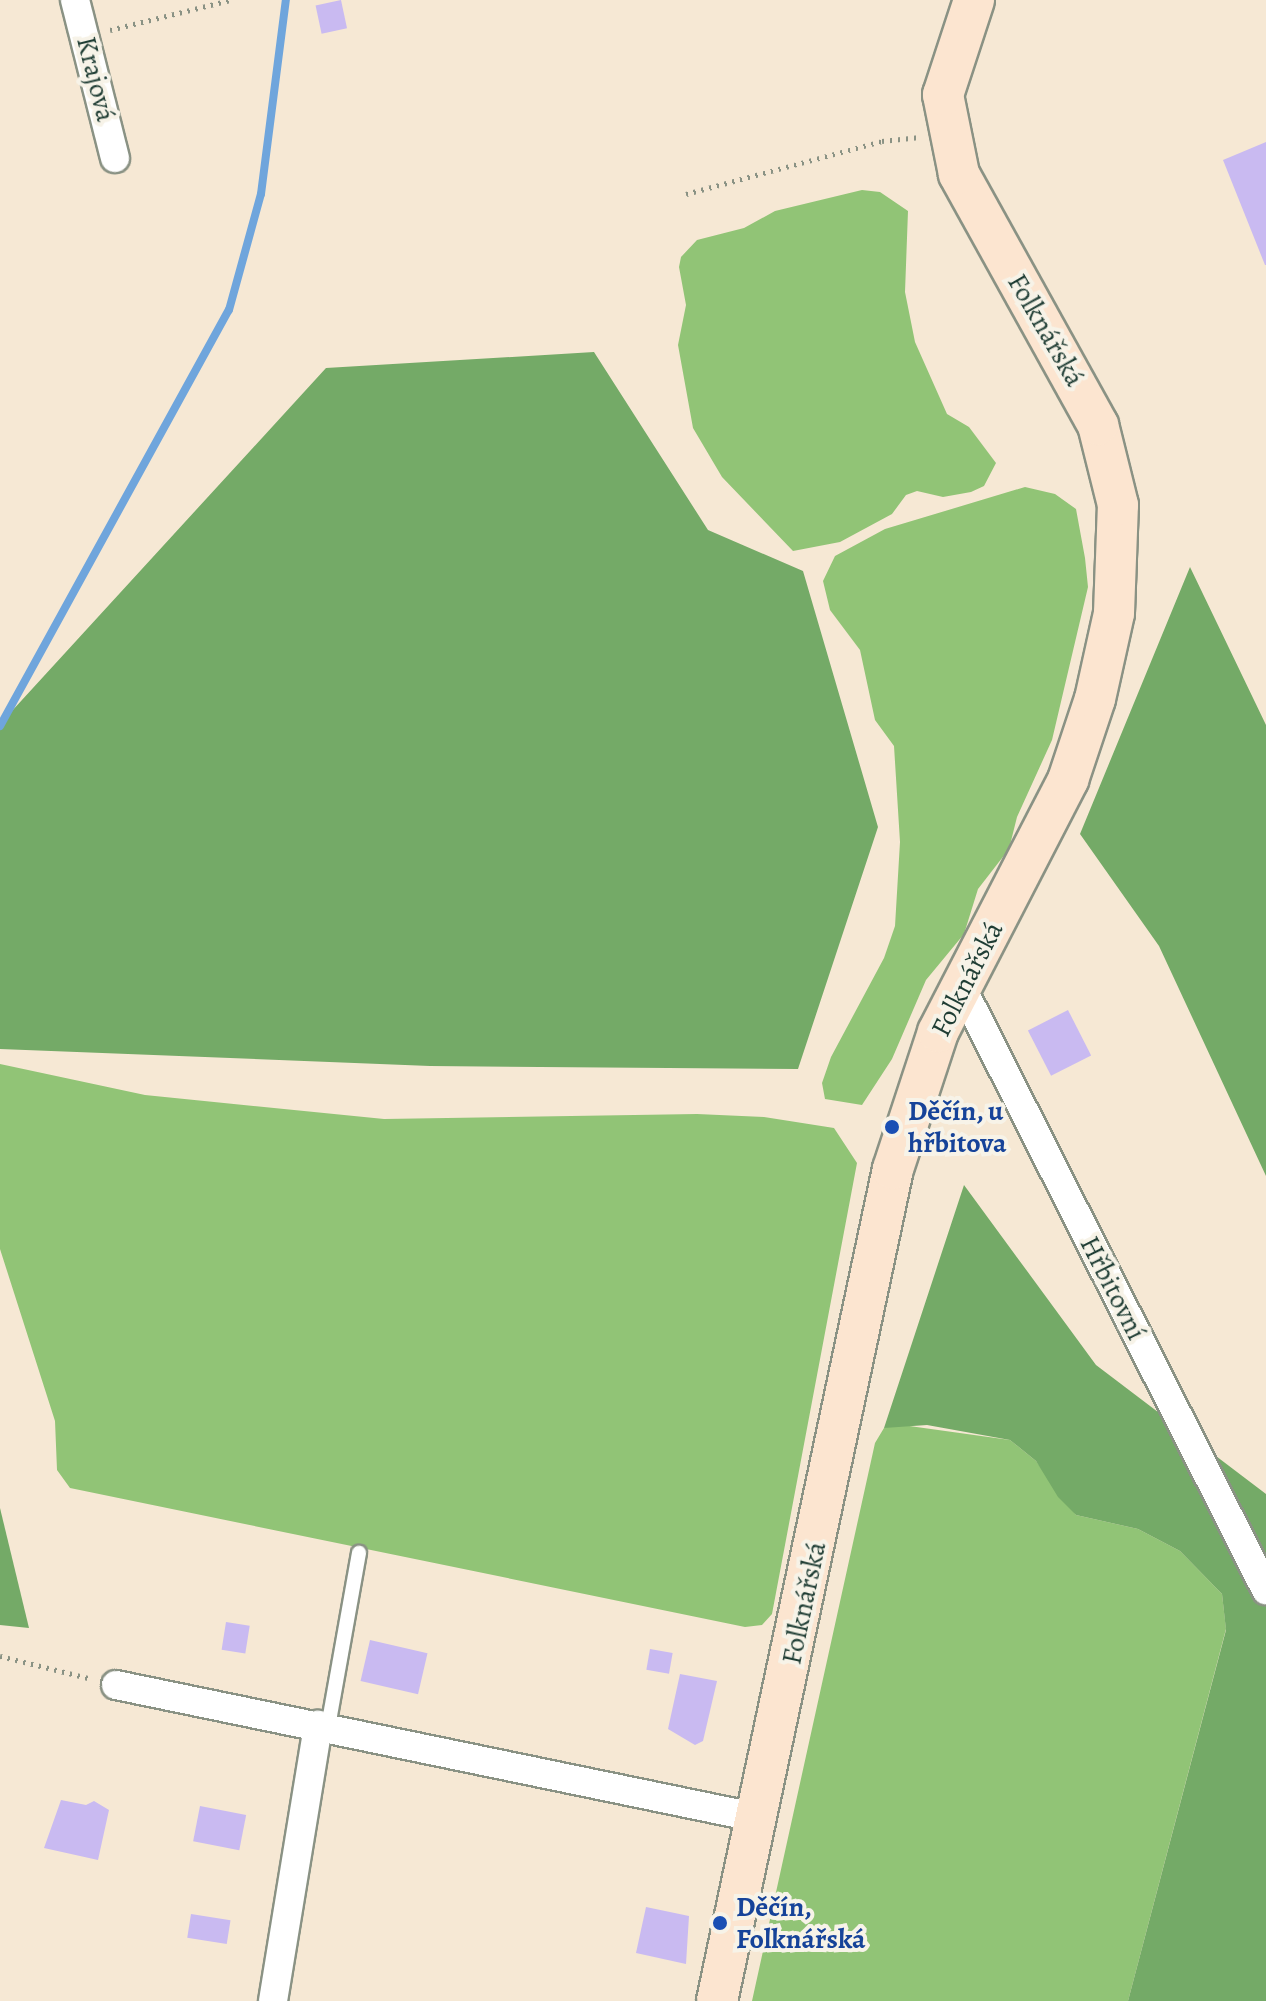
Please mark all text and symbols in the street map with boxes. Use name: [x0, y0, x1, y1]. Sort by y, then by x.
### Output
street label: Krajová: [69, 33, 123, 125]
street label: Folknářská: [1000, 268, 1092, 392]
street label: Folknářská: [924, 916, 1010, 1042]
place label: Děčín, u hřbitova: [908, 1094, 1007, 1160]
marker: Děčín, u hřbitova: [883, 1118, 901, 1136]
street label: Hřbitovní: [1073, 1230, 1153, 1346]
street label: Folknářská: [775, 1539, 833, 1667]
place label: Děčín, Folknářská: [736, 1890, 865, 1956]
marker: Děčín, Folknářská: [711, 1914, 729, 1932]

